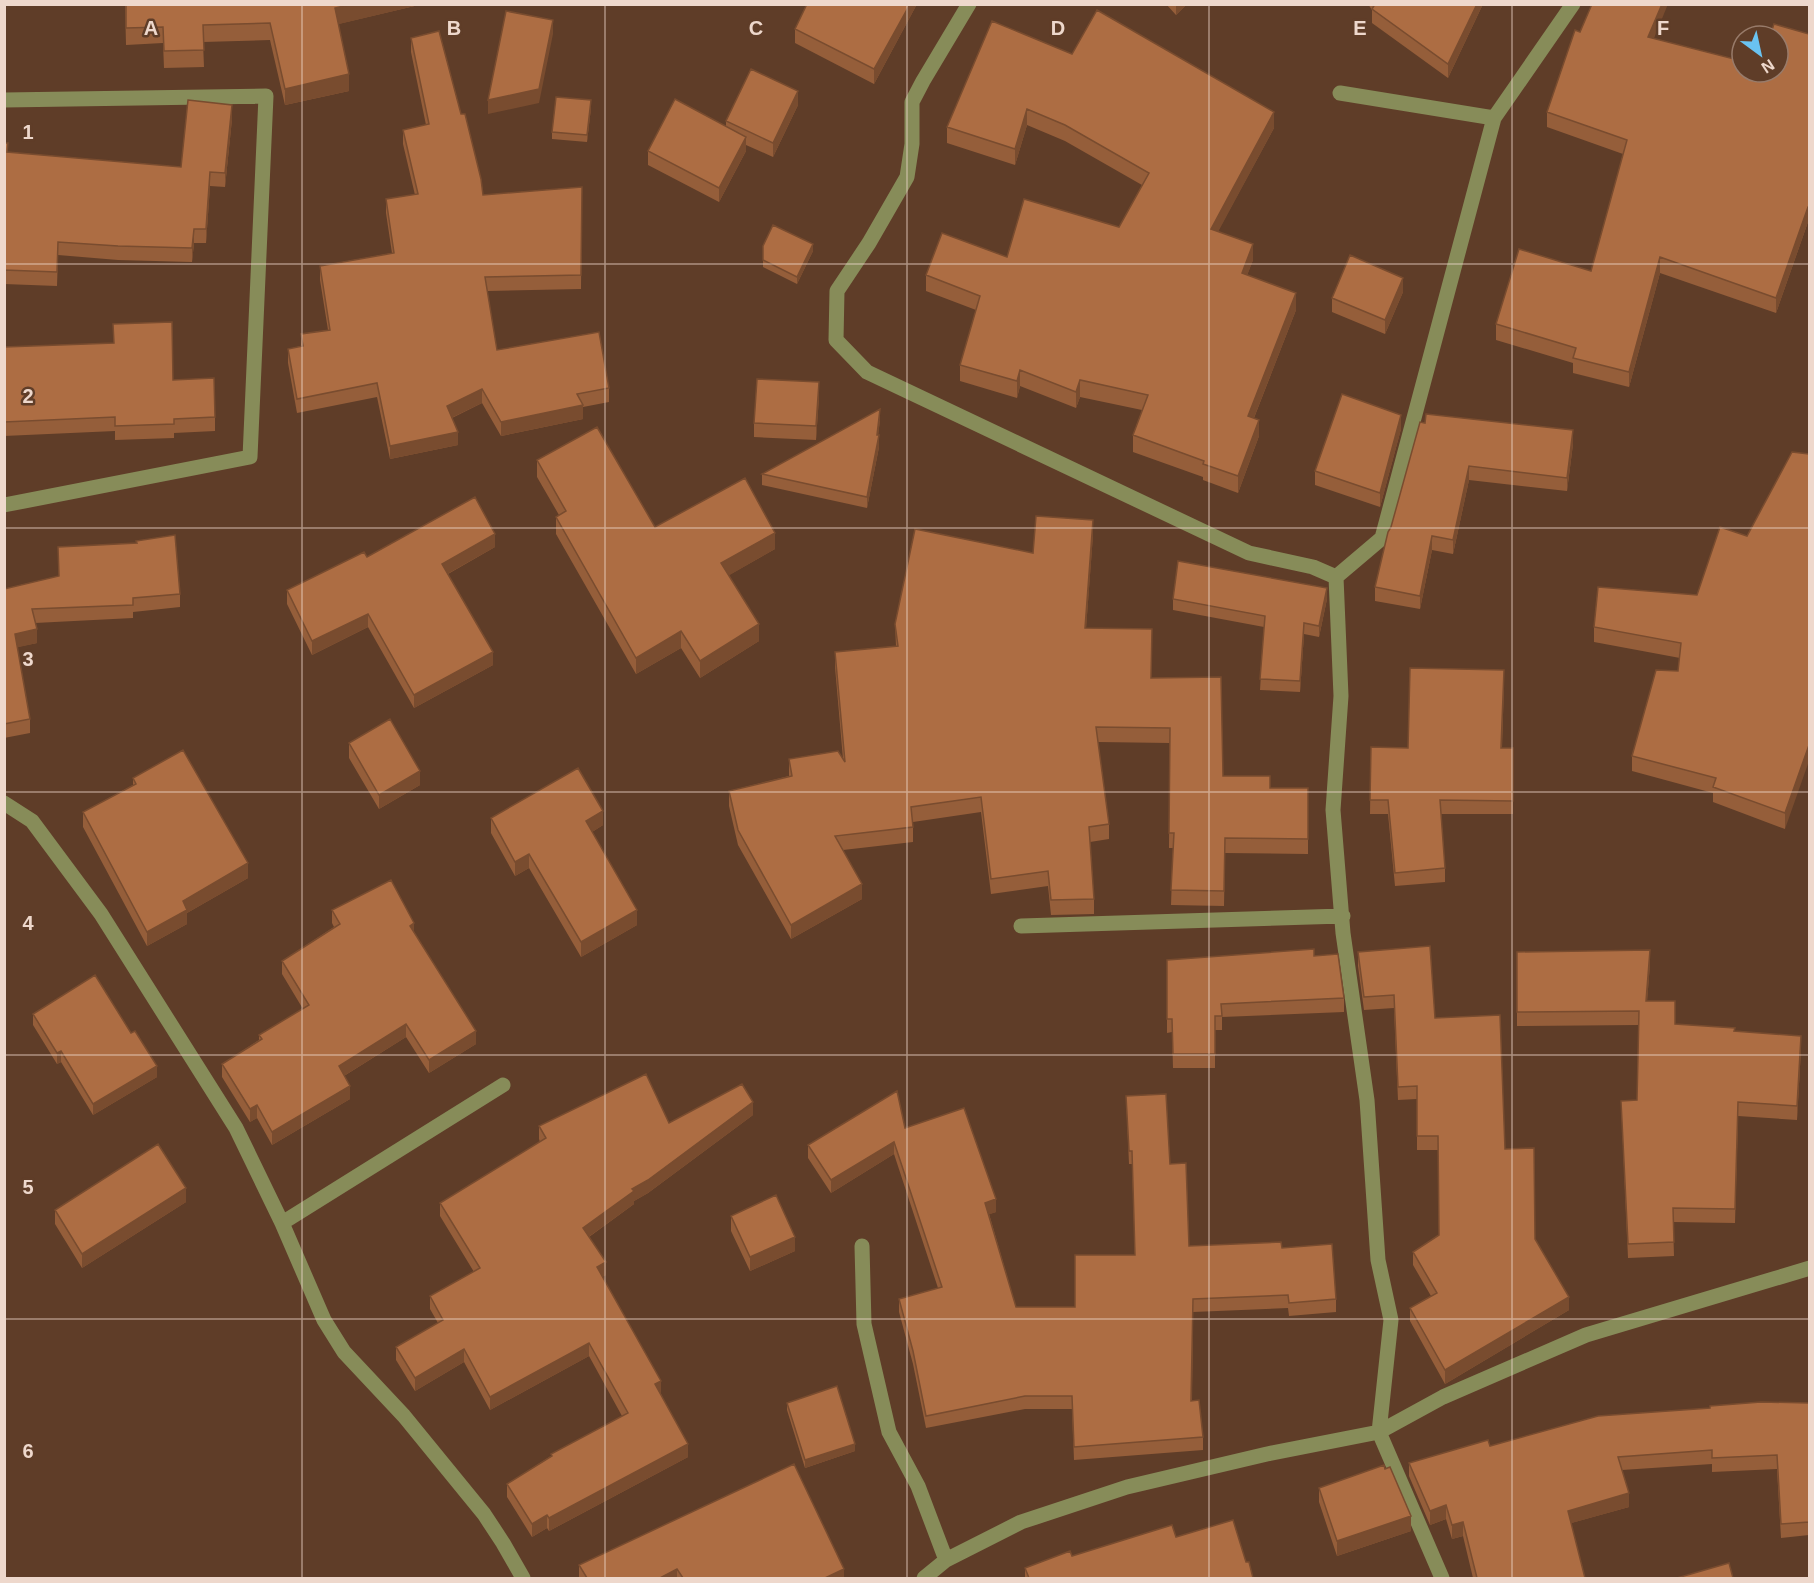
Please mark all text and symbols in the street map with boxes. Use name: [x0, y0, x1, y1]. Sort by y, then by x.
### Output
text: A: [144, 17, 158, 39]
text: B: [447, 17, 461, 39]
text: C: [749, 17, 763, 39]
text: D: [1051, 17, 1065, 39]
text: E: [1353, 17, 1367, 39]
text: F: [1657, 17, 1669, 39]
north arrow: [1730, 24, 1790, 84]
text: N: [1758, 56, 1777, 76]
text: 1: [22, 121, 34, 143]
text: 2: [22, 385, 34, 407]
text: 3: [22, 648, 34, 670]
text: 4: [22, 912, 34, 934]
text: 5: [22, 1176, 34, 1198]
text: 6: [22, 1440, 34, 1462]

